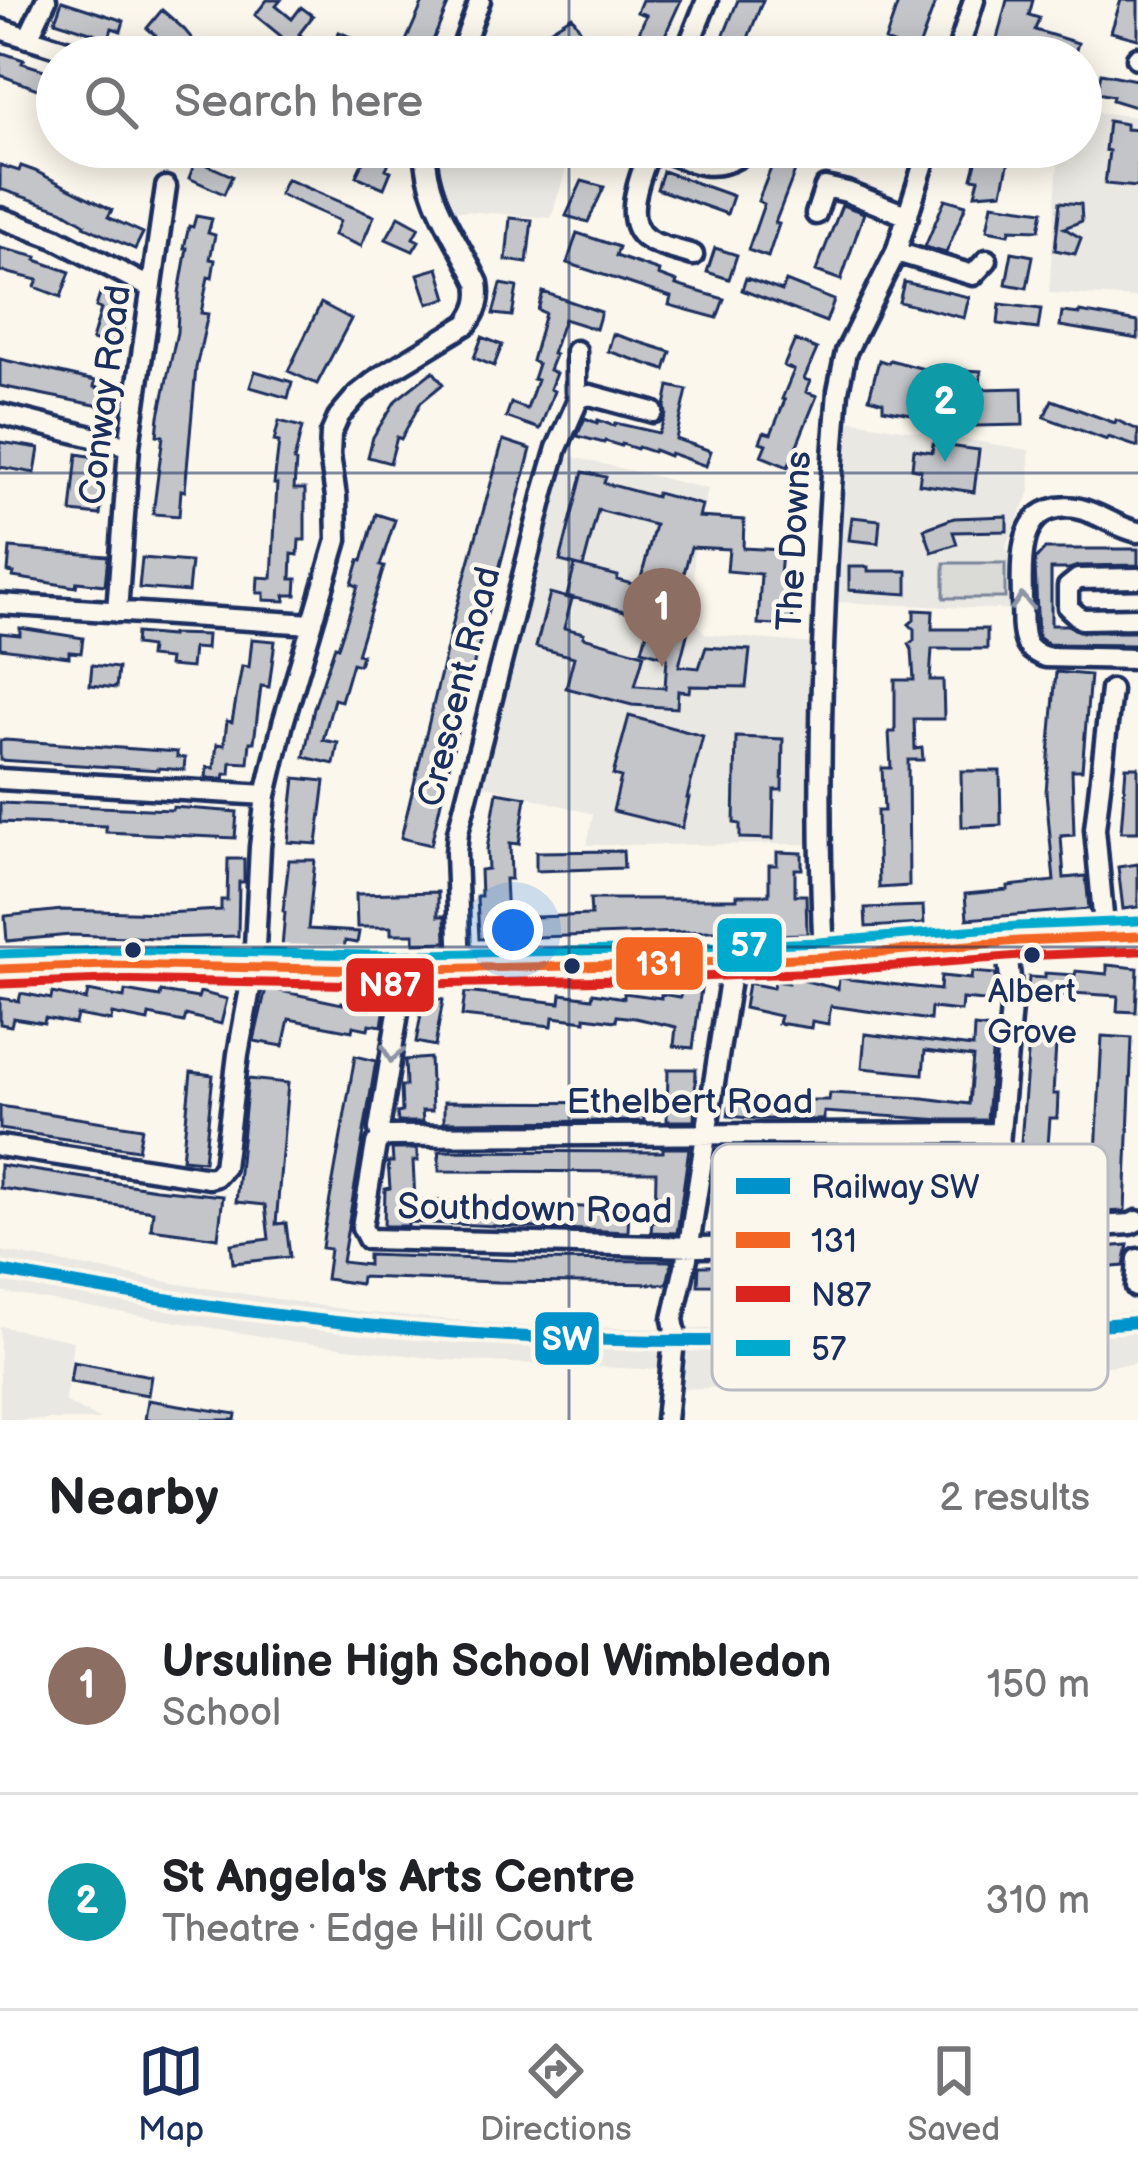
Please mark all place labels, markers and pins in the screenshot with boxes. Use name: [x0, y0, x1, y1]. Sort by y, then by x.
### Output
pin: 2: [906, 363, 984, 462]
pin: 1: [623, 568, 701, 667]
unlabelled marker: [122, 939, 144, 961]
marker: Albert Grove: [1021, 944, 1043, 966]
unlabelled marker: [561, 955, 583, 977]
place label: Albert Grove: [987, 972, 1077, 1053]

